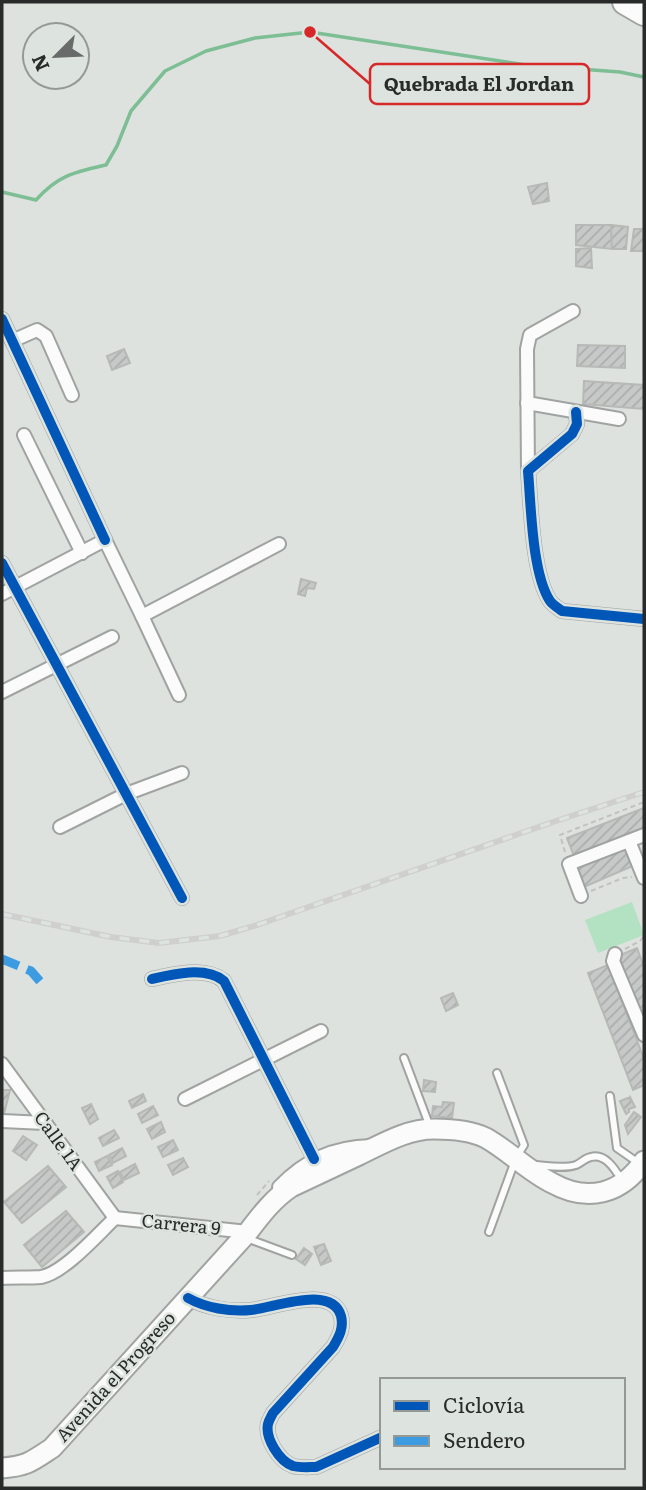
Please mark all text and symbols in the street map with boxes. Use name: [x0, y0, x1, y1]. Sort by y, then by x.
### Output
north arrow: [21, 21, 91, 91]
text: N: [24, 50, 56, 76]
callout: Quebrada El Jordan: [370, 64, 589, 104]
text: Quebrada El Jordan: [384, 69, 574, 97]
street label: Calle 1A: [28, 1105, 90, 1175]
street label: Carrera 9: [140, 1206, 222, 1241]
street label: Avenida el Progreso: [49, 1305, 181, 1447]
legend: [380, 1378, 625, 1469]
text: Ciclovía: [443, 1388, 525, 1419]
text: Sendero: [443, 1423, 525, 1454]

